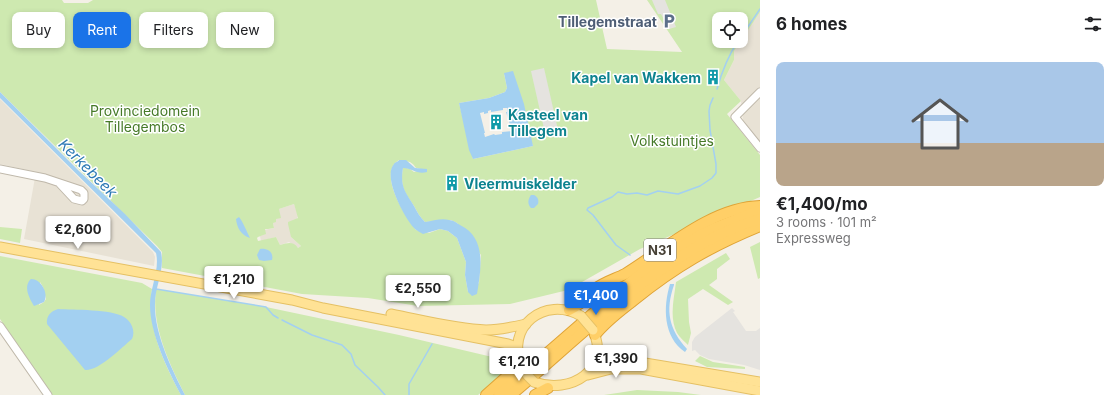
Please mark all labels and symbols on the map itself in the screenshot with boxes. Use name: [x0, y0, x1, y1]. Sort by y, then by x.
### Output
parking icon: Tillegemstraat: [660, 12, 678, 30]
place label: Tillegemstraat: [558, 13, 657, 30]
building icon: Kapel van Wakkem: [704, 68, 722, 86]
place label: Kapel van Wakkem: [571, 69, 701, 86]
park label: Provinciedomein Tillegembos: [90, 102, 200, 135]
place label: Kasteel van Tillegem: [508, 106, 588, 139]
building icon: Kasteel van Tillegem: [487, 113, 505, 131]
park label: Volkstuintjes: [630, 132, 714, 149]
water label: Kerkebeek: [55, 135, 122, 202]
building icon: Vleermuiskelder: [443, 174, 461, 192]
place label: Vleermuiskelder: [464, 175, 577, 192]
pin: €2,600: [45, 216, 111, 250]
road number: N31: [644, 239, 676, 261]
pin: €1,210: [201, 266, 267, 300]
pin: €2,550: [385, 275, 451, 309]
pin: €1,400: [563, 282, 629, 316]
pin: €1,390: [583, 345, 649, 379]
pin: €1,210: [486, 348, 552, 382]

